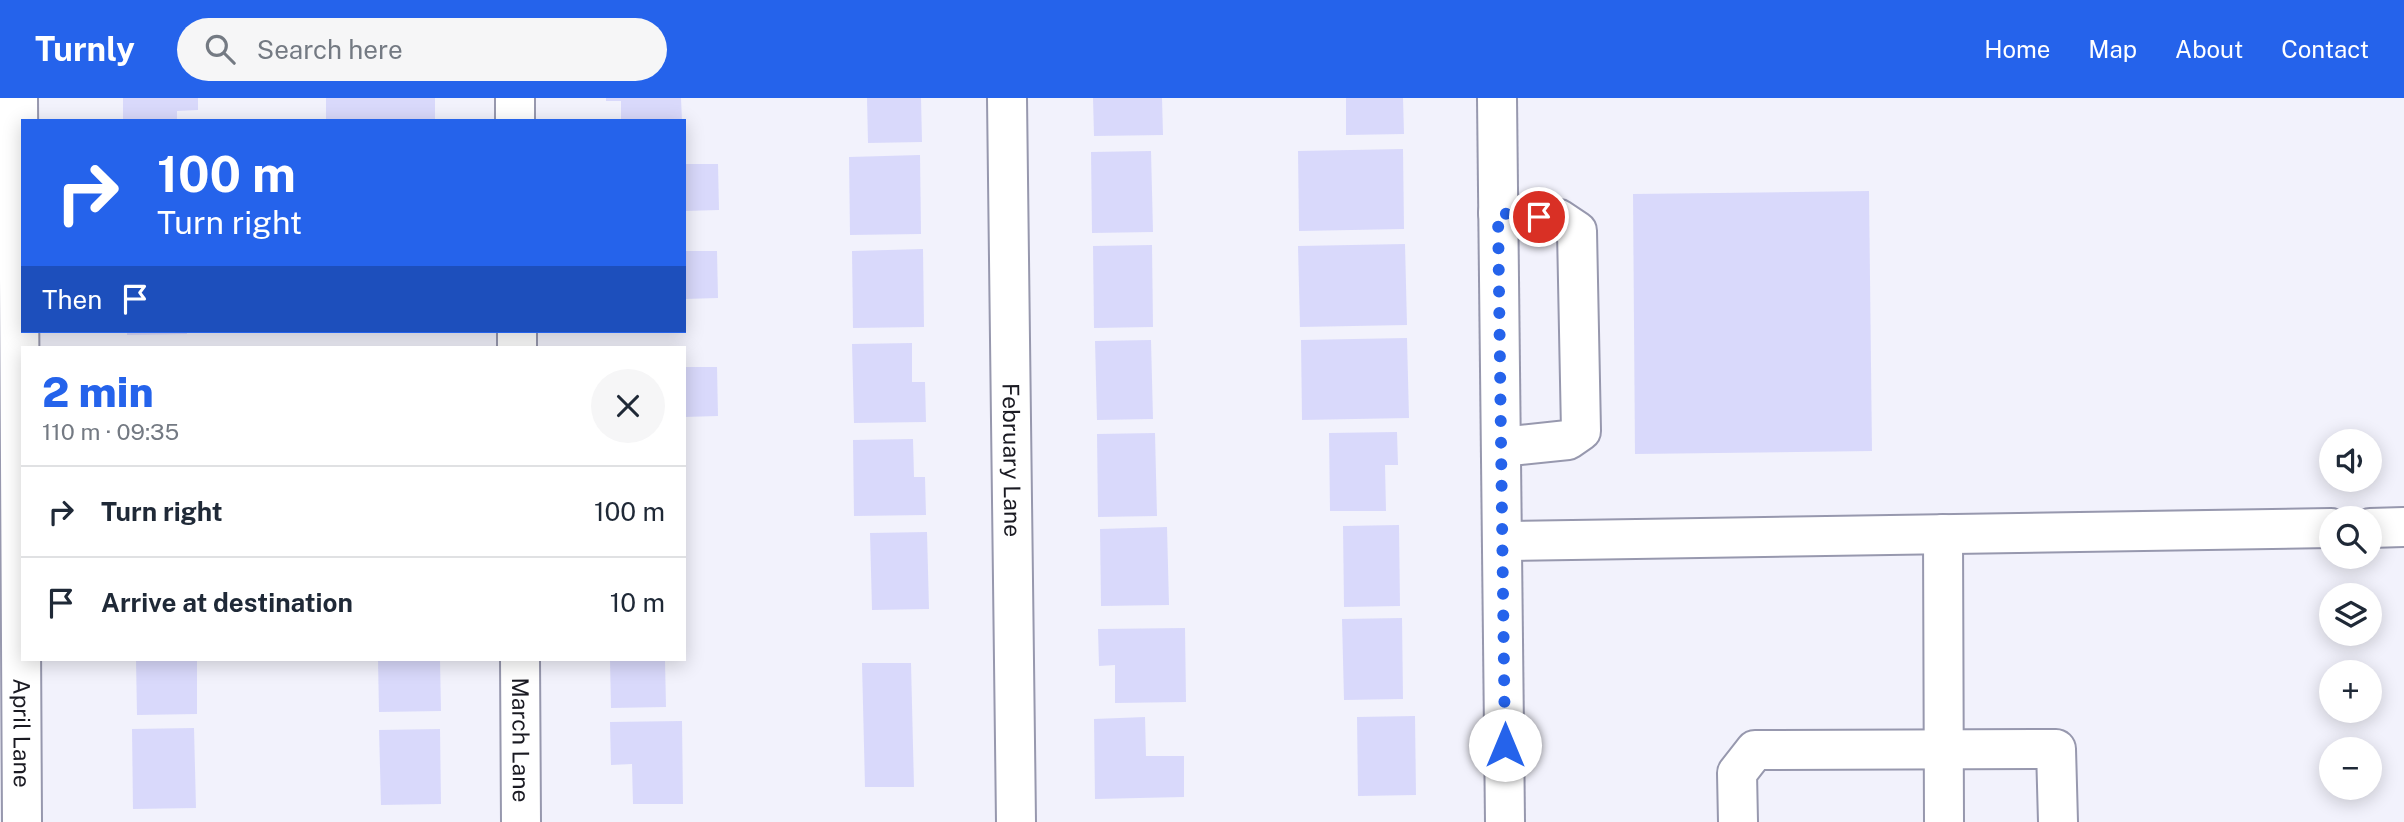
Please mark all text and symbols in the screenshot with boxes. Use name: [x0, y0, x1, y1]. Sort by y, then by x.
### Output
search box: [177, 18, 667, 81]
text: Turnly: [35, 30, 135, 68]
icon: search: [201, 30, 239, 68]
text: Search here: [257, 34, 403, 65]
text: Home: [1984, 35, 2050, 63]
text: Map: [2088, 35, 2137, 63]
text: About: [2175, 35, 2243, 63]
text: Contact: [2281, 35, 2369, 63]
text: 100 m: [157, 145, 296, 203]
icon: right: [42, 147, 133, 238]
pin: [1509, 187, 1569, 247]
icon: arrive: [1520, 198, 1558, 236]
text: Turn right: [157, 204, 302, 241]
icon: arrive: [116, 280, 154, 318]
text: Then: [42, 284, 102, 315]
text: 2 min: [42, 367, 154, 416]
button: close: [591, 369, 665, 443]
street label: February Lane: [998, 383, 1026, 537]
text: 110 m · 09:35: [42, 418, 179, 445]
map controls: [2319, 429, 2382, 800]
button: sound: [2319, 429, 2382, 492]
icon: right: [42, 493, 80, 531]
text: Turn right: [101, 496, 223, 527]
text: 100 m: [594, 496, 665, 527]
button: search: [2319, 506, 2382, 569]
button: layers: [2319, 583, 2382, 646]
icon: arrive: [42, 584, 80, 622]
text: Arrive at destination: [101, 587, 353, 618]
text: 10 m: [610, 587, 665, 618]
button: +: [2319, 660, 2382, 723]
street label: March Lane: [507, 677, 535, 803]
street label: April Lane: [8, 678, 36, 788]
position arrow: [1468, 708, 1542, 782]
button: −: [2319, 737, 2382, 800]

